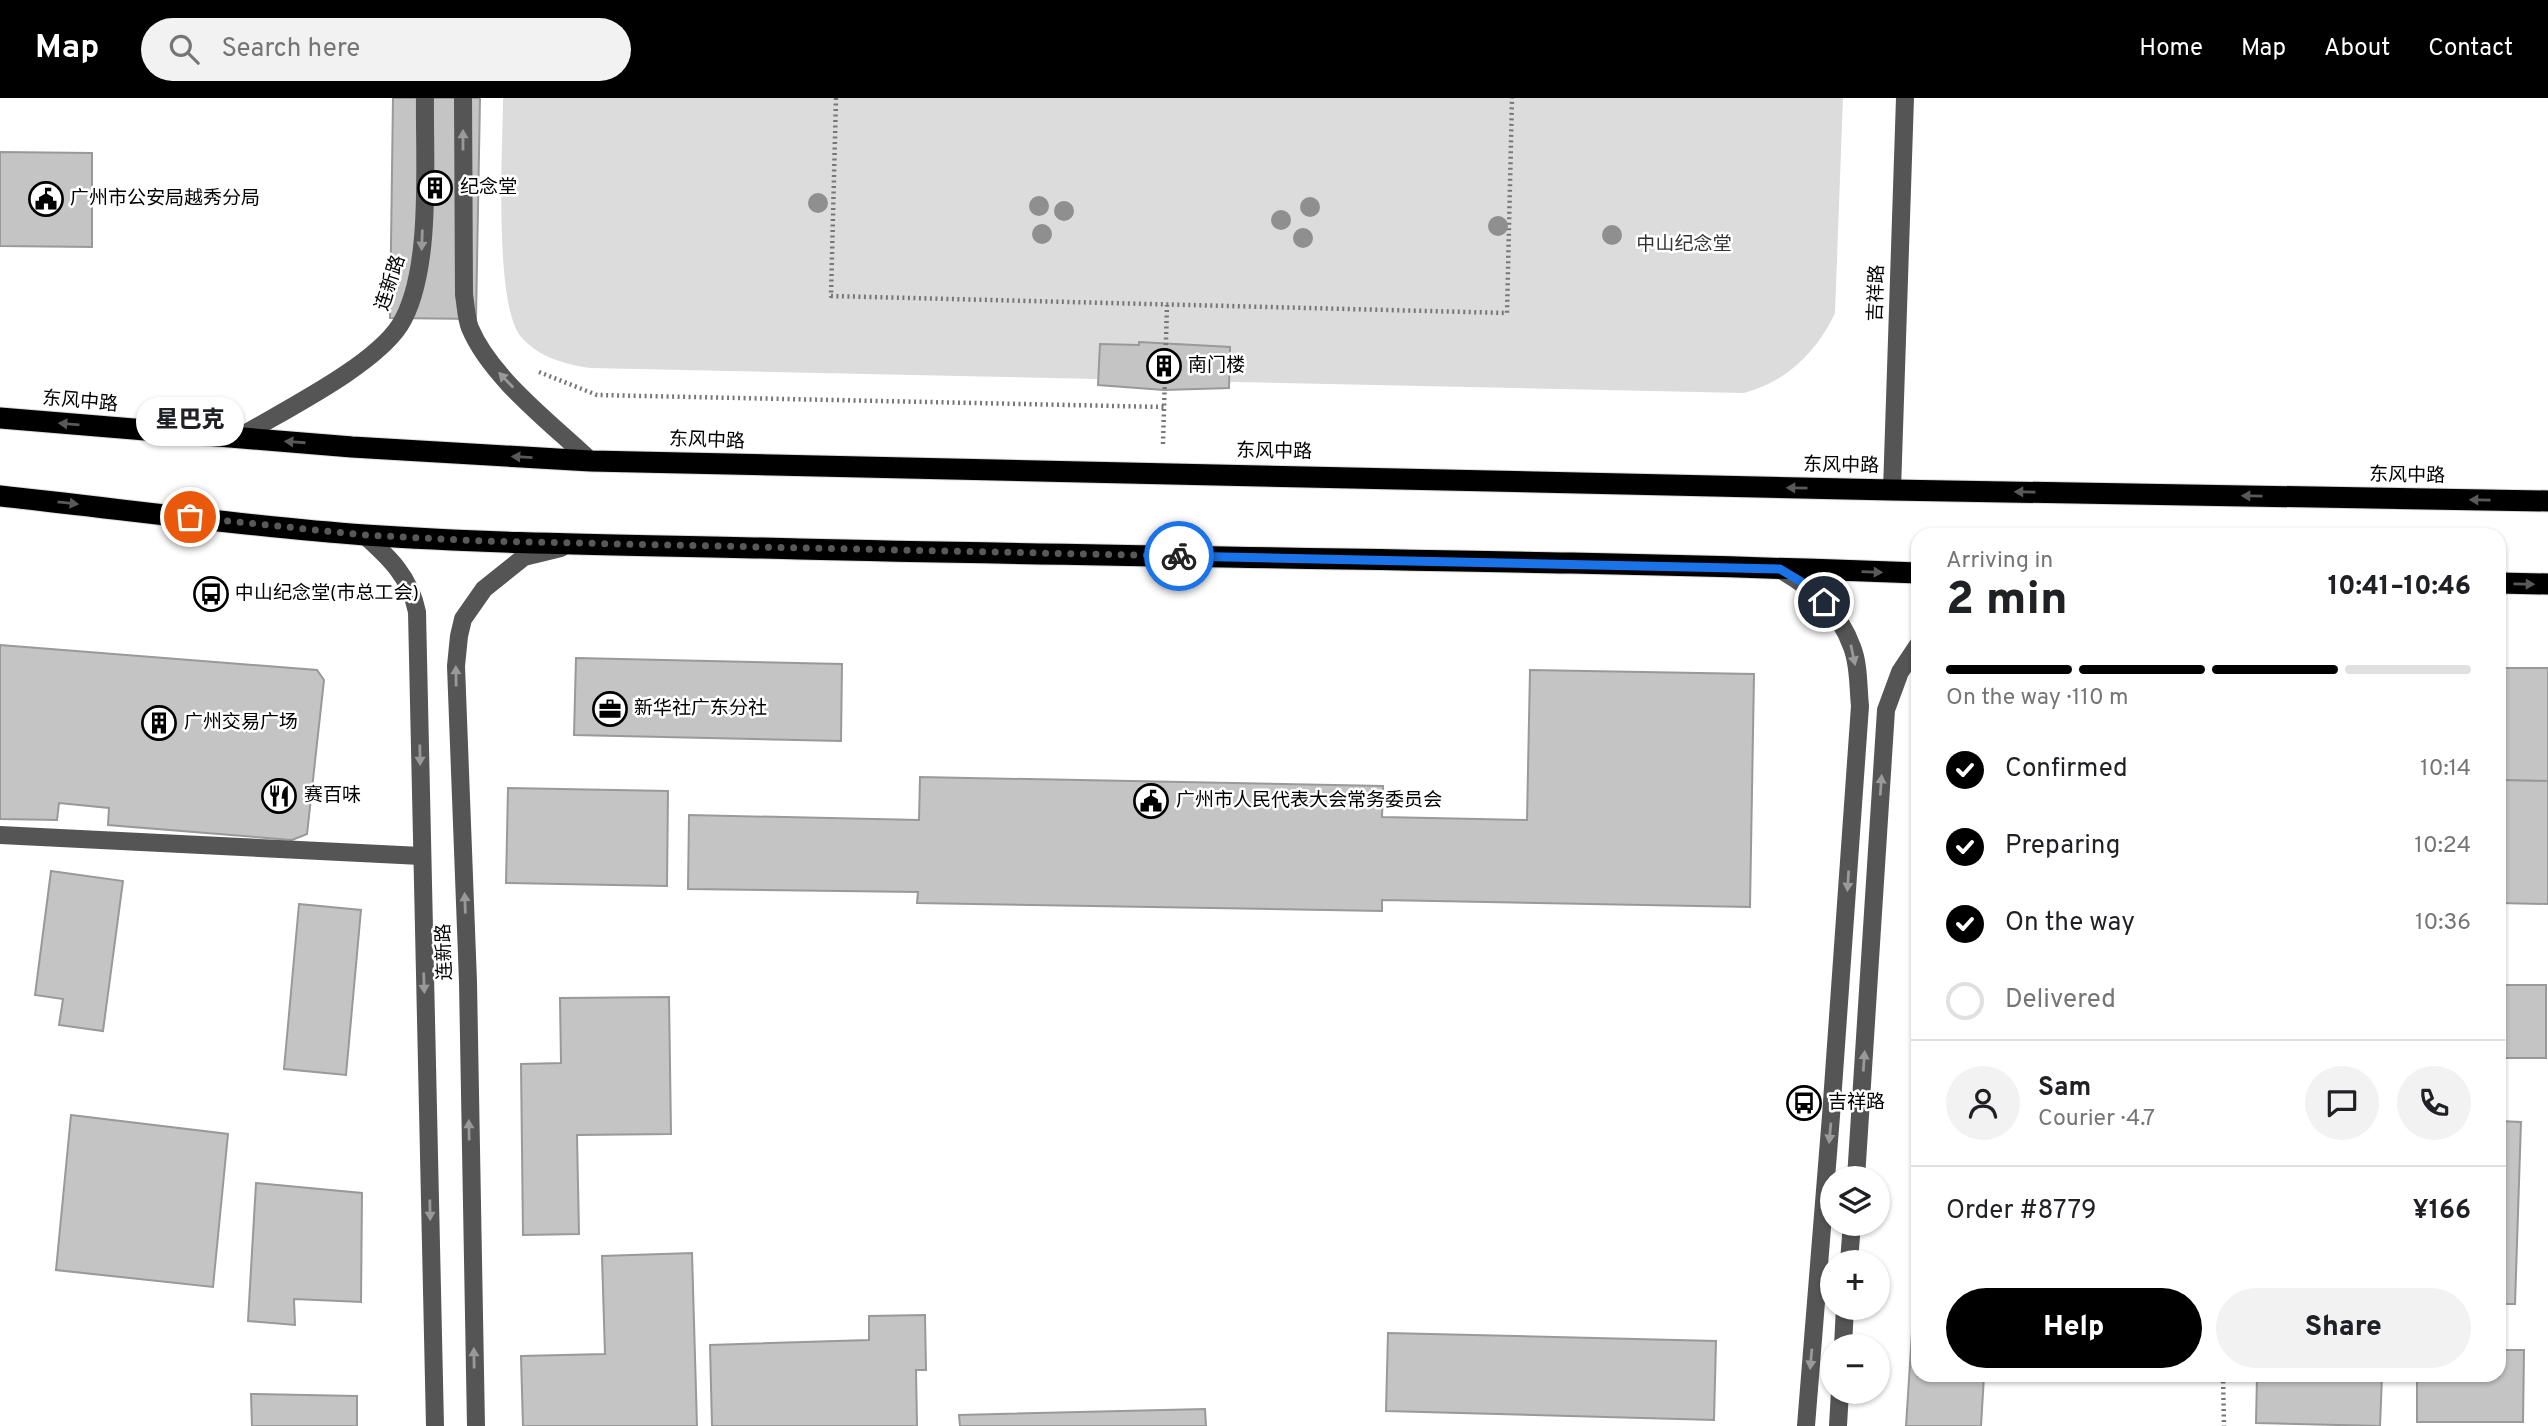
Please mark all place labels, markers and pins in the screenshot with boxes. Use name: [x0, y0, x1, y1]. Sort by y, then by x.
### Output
building icon: 纪念堂: [416, 169, 454, 207]
place label: 纪念堂: [460, 176, 517, 200]
public building icon: 广州市公安局越秀分局: [27, 180, 65, 218]
place label: 广州市公安局越秀分局: [70, 187, 260, 211]
building icon: 南门楼: [1145, 347, 1183, 385]
place label: 南门楼: [1188, 354, 1245, 378]
callout: 星巴克: [136, 398, 244, 447]
pin: [160, 487, 220, 547]
pin: [1794, 572, 1854, 632]
bus stop icon: 中山纪念堂(市总工会): [192, 575, 230, 613]
place label: 中山纪念堂(市总工会): [235, 582, 419, 606]
office icon: 新华社广东分社: [591, 690, 629, 728]
place label: 新华社广东分社: [634, 697, 767, 721]
building icon: 广州交易广场: [140, 704, 178, 742]
place label: 广州交易广场: [184, 711, 298, 735]
restaurant icon: 赛百味: [260, 777, 298, 815]
public building icon: 广州市人民代表大会常务委员会: [1132, 782, 1170, 820]
place label: 赛百味: [304, 784, 361, 808]
place label: 广州市人民代表大会常务委员会: [1176, 789, 1442, 813]
bus stop icon: 吉祥路: [1785, 1084, 1823, 1122]
place label: 吉祥路: [1828, 1091, 1885, 1115]

